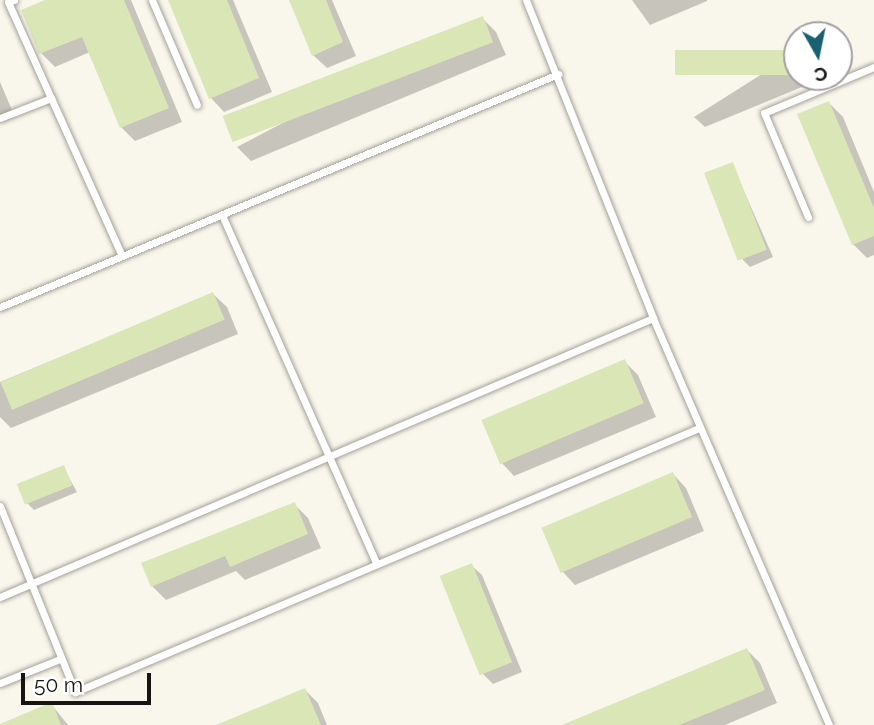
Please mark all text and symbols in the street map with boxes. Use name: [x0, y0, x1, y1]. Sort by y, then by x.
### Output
north arrow: [783, 21, 853, 91]
text: С: [813, 63, 829, 87]
scale bar: [24, 658, 154, 702]
text: 50 m: [34, 672, 83, 697]

